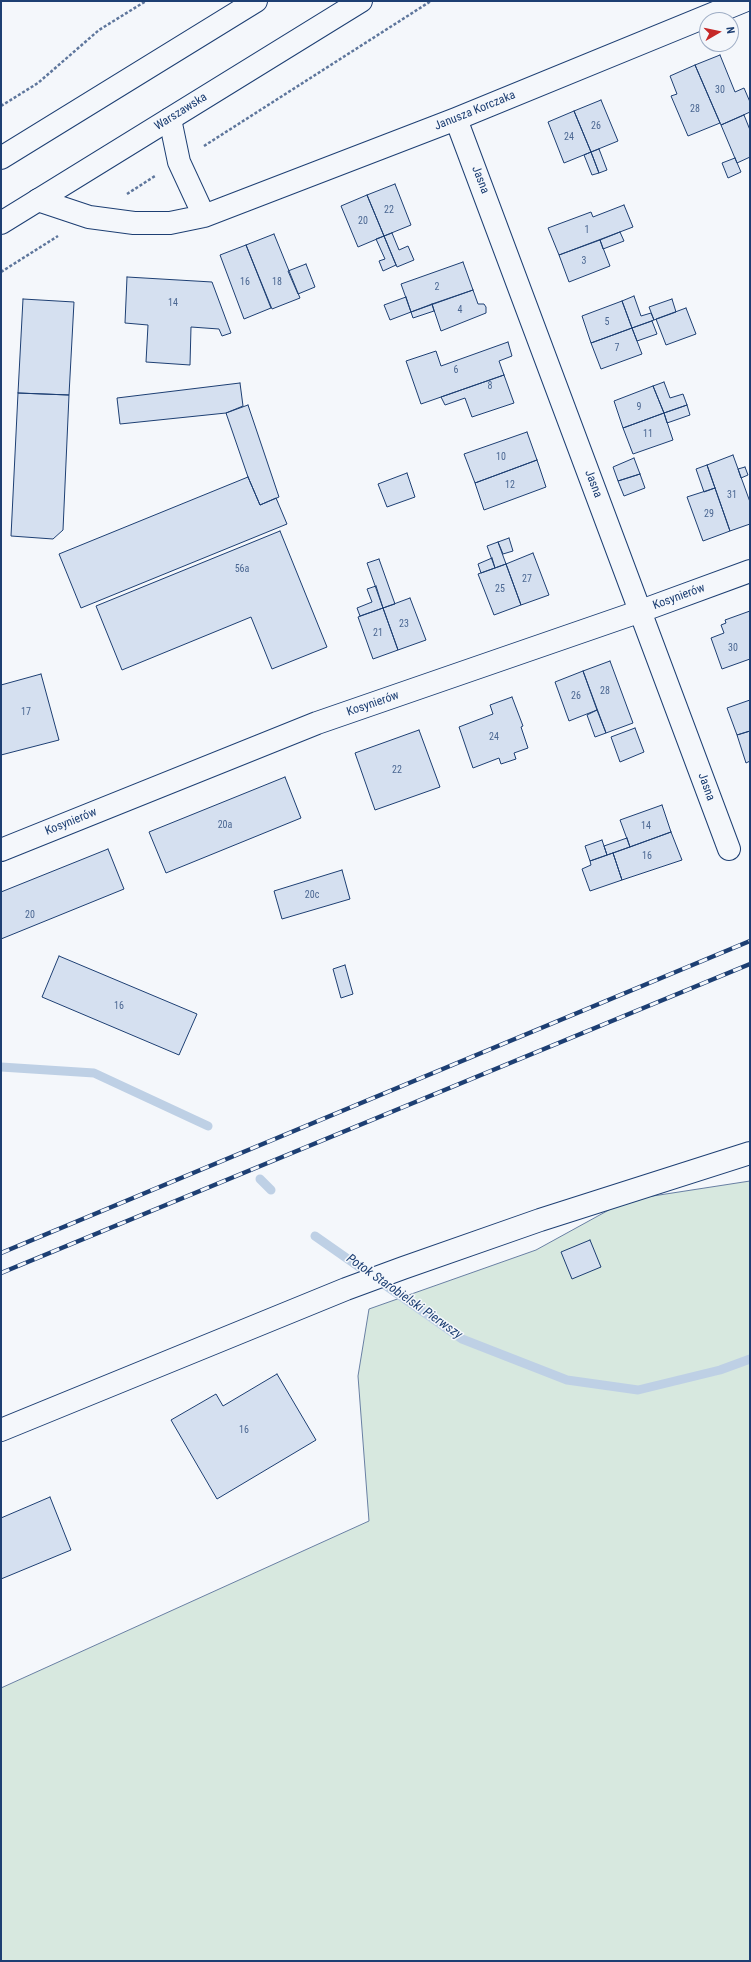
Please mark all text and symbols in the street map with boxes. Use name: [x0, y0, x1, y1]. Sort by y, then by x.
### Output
north arrow: [699, 12, 739, 52]
text: N: [723, 26, 737, 35]
house number: 30: [715, 84, 725, 96]
street label: Janusza Korczaka: [432, 88, 518, 134]
street label: Warszawska: [152, 90, 210, 134]
house number: 28: [690, 103, 700, 115]
house number: 26: [591, 120, 601, 132]
house number: 24: [564, 131, 574, 143]
street label: Jasna: [468, 164, 492, 196]
house number: 22: [384, 204, 394, 216]
house number: 20: [358, 215, 368, 227]
house number: 1: [585, 224, 589, 236]
house number: 3: [582, 255, 586, 267]
house number: 16: [240, 276, 250, 288]
house number: 18: [272, 276, 282, 288]
house number: 2: [435, 281, 439, 293]
house number: 14: [168, 297, 178, 309]
house number: 4: [458, 304, 462, 316]
house number: 5: [605, 316, 609, 328]
house number: 7: [615, 342, 619, 354]
house number: 6: [454, 364, 458, 376]
house number: 8: [488, 380, 492, 392]
house number: 9: [637, 401, 641, 413]
house number: 11: [643, 428, 653, 440]
house number: 10: [496, 451, 506, 463]
street label: Jasna: [581, 468, 605, 500]
house number: 12: [505, 479, 515, 491]
house number: 31: [727, 489, 737, 501]
house number: 29: [704, 508, 714, 520]
house number: 56a: [235, 563, 249, 575]
house number: 27: [522, 573, 532, 585]
street label: Kosynierów: [651, 581, 707, 613]
house number: 25: [495, 583, 505, 595]
house number: 23: [399, 618, 409, 630]
house number: 21: [373, 627, 383, 639]
house number: 30: [728, 642, 738, 654]
house number: 28: [600, 685, 610, 697]
street label: Kosynierów: [345, 688, 401, 720]
house number: 26: [571, 690, 581, 702]
house number: 17: [21, 706, 31, 718]
house number: 24: [489, 731, 499, 743]
house number: 22: [392, 764, 402, 776]
street label: Jasna: [694, 771, 718, 803]
street label: Kosynierów: [43, 805, 99, 839]
house number: 20a: [218, 819, 232, 831]
house number: 14: [641, 820, 651, 832]
house number: 16: [642, 850, 652, 862]
house number: 20c: [305, 889, 319, 901]
house number: 20: [25, 909, 35, 921]
house number: 16: [114, 1000, 124, 1012]
water label: Potok Starobielski Pierwszy: [343, 1251, 465, 1343]
house number: 16: [239, 1424, 249, 1436]

